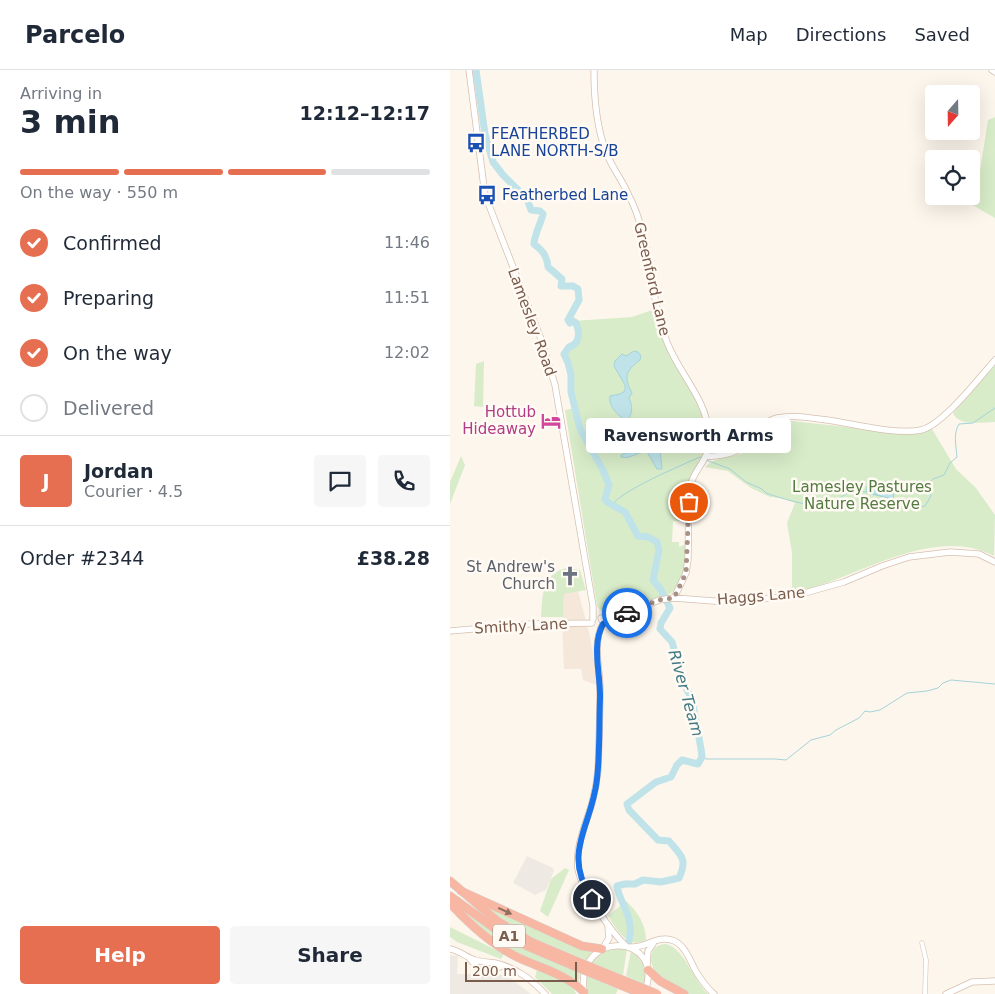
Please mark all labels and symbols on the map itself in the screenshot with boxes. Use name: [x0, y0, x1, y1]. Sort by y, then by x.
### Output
north arrow: [925, 85, 980, 140]
place label: FEATHERBED LANE NORTH-S/B: [491, 125, 619, 160]
bus stop icon: FEATHERBED LANE NORTH-S/B: [465, 132, 487, 154]
bus stop icon: Featherbed Lane: [476, 184, 498, 206]
place label: Featherbed Lane: [502, 186, 628, 204]
street label: Greenford Lane: [630, 220, 674, 338]
street label: Lamesley Road: [504, 265, 560, 379]
place label: Hottub Hideaway: [462, 403, 536, 438]
hotel icon: Hottub Hideaway: [540, 410, 562, 432]
callout: Ravensworth Arms: [586, 417, 792, 452]
park label: Lamesley Pastures Nature Reserve: [792, 478, 932, 513]
pin: [668, 481, 710, 523]
place label: St Andrew's Church: [466, 558, 555, 593]
church icon: St Andrew's Church: [559, 565, 581, 587]
street label: Haggs Lane: [716, 583, 806, 609]
courier: [602, 588, 652, 638]
street label: Smithy Lane: [474, 615, 568, 637]
water label: River Team: [665, 647, 707, 739]
pin: [571, 878, 613, 920]
one-way arrow: [498, 908, 512, 916]
road number: A1: [493, 924, 525, 948]
scale bar: [465, 959, 578, 982]

